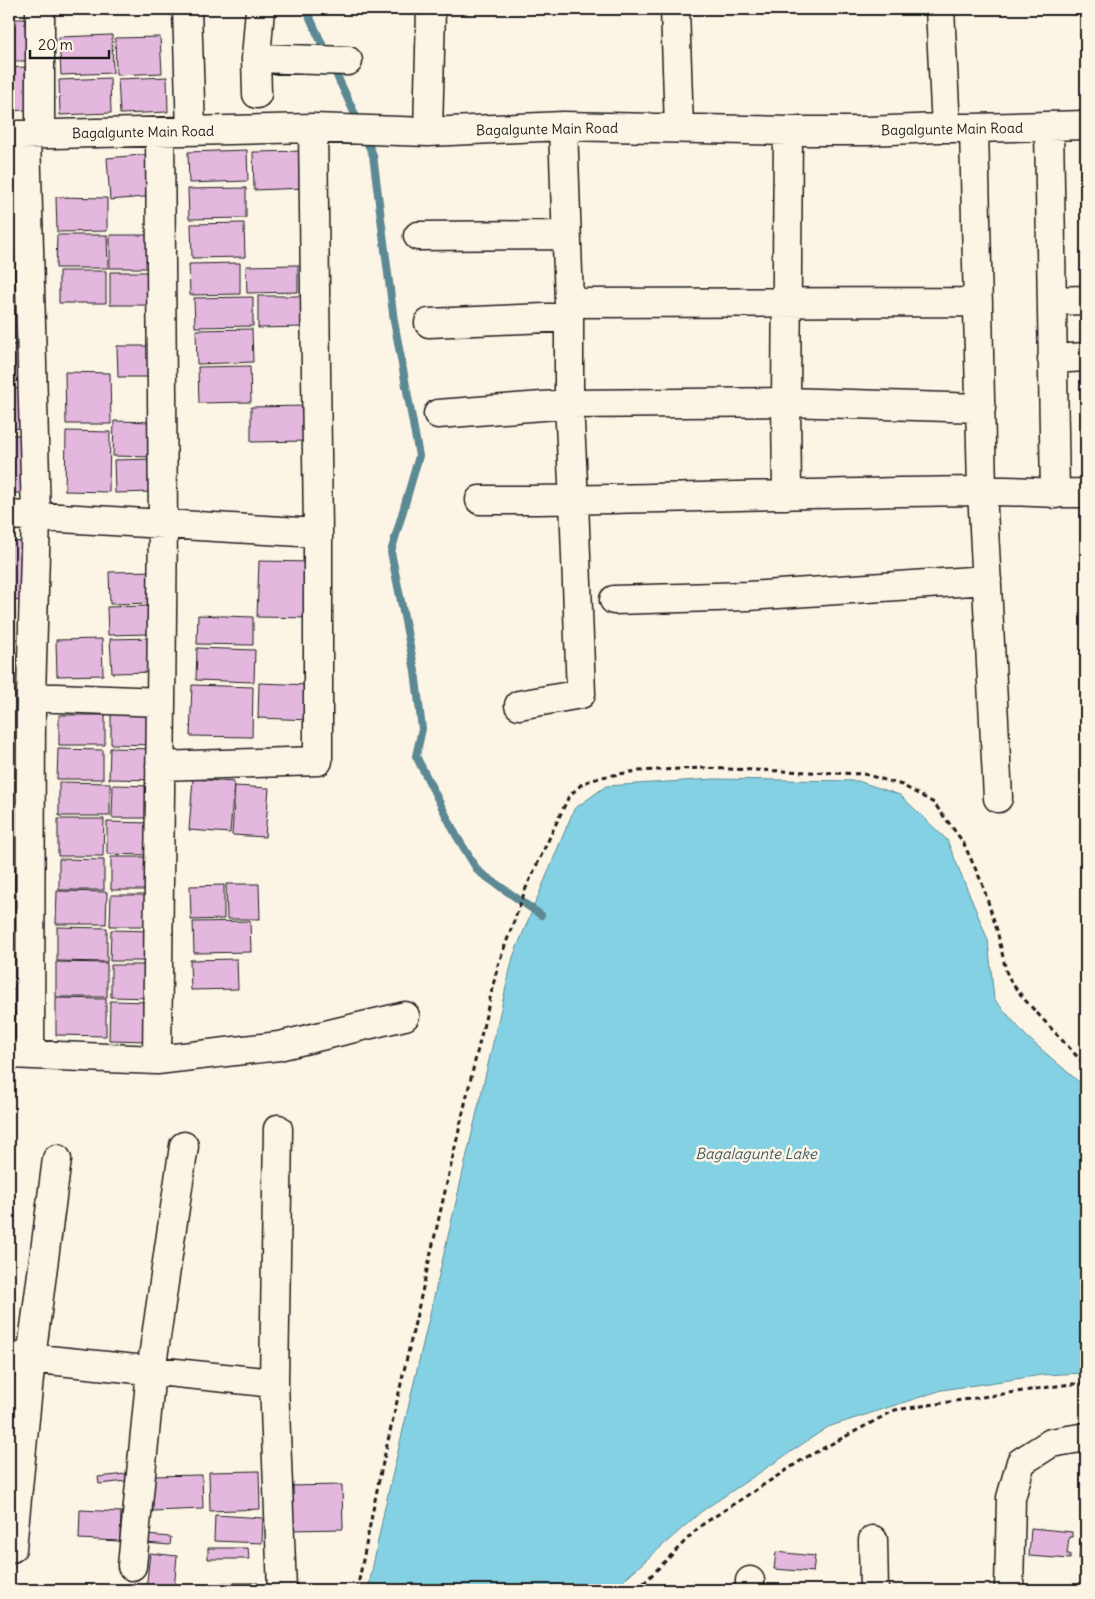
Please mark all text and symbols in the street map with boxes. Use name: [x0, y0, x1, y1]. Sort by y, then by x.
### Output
scale bar: [30, 28, 109, 60]
text: 20 m: [38, 35, 73, 54]
street label: Bagalgunte Main Road: [476, 119, 618, 139]
street label: Bagalgunte Main Road: [881, 119, 1023, 139]
street label: Bagalgunte Main Road: [72, 122, 214, 142]
water label: Bagalagunte Lake: [695, 1144, 818, 1163]

